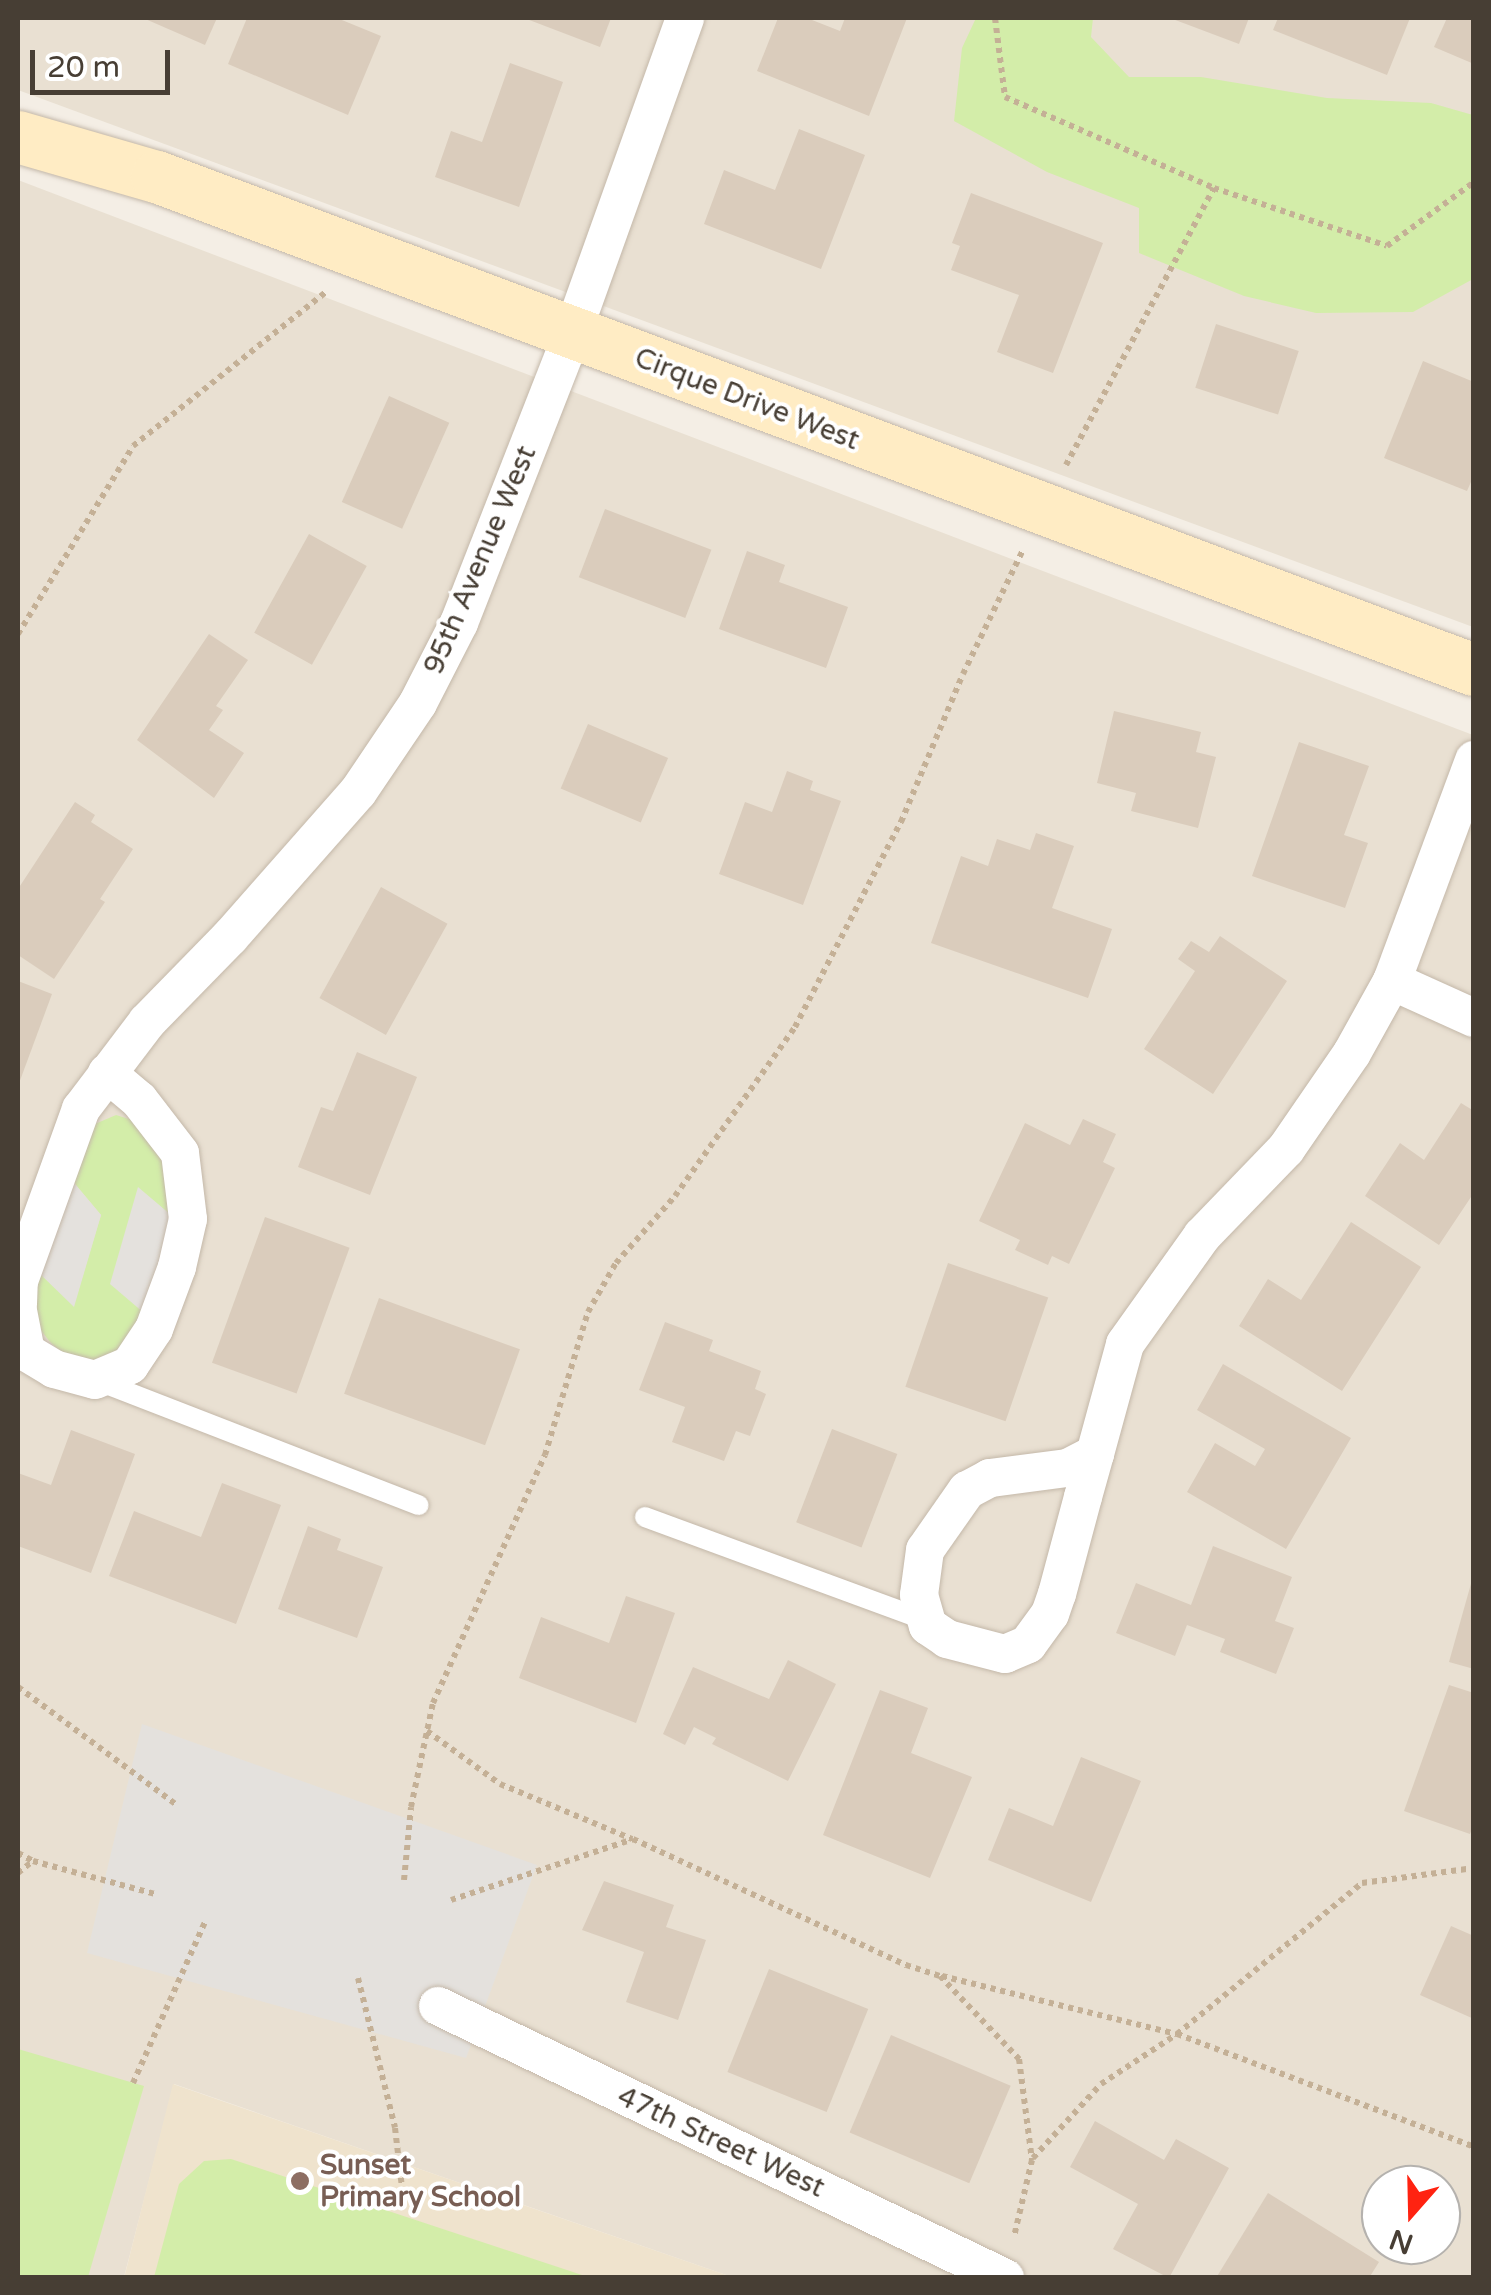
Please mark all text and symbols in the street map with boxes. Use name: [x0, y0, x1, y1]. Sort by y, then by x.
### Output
scale bar: [35, 30, 175, 92]
text: 20 m: [47, 49, 120, 86]
street label: Cirque Drive West: [630, 341, 864, 457]
street label: 95th Avenue West: [417, 441, 543, 679]
street label: 47th Street West: [612, 2079, 830, 2205]
place label: Sunset Primary School: [320, 2148, 521, 2214]
north arrow: [1361, 2165, 1461, 2265]
marker: Sunset Primary School: [289, 2170, 311, 2192]
text: N: [1385, 2221, 1418, 2261]

